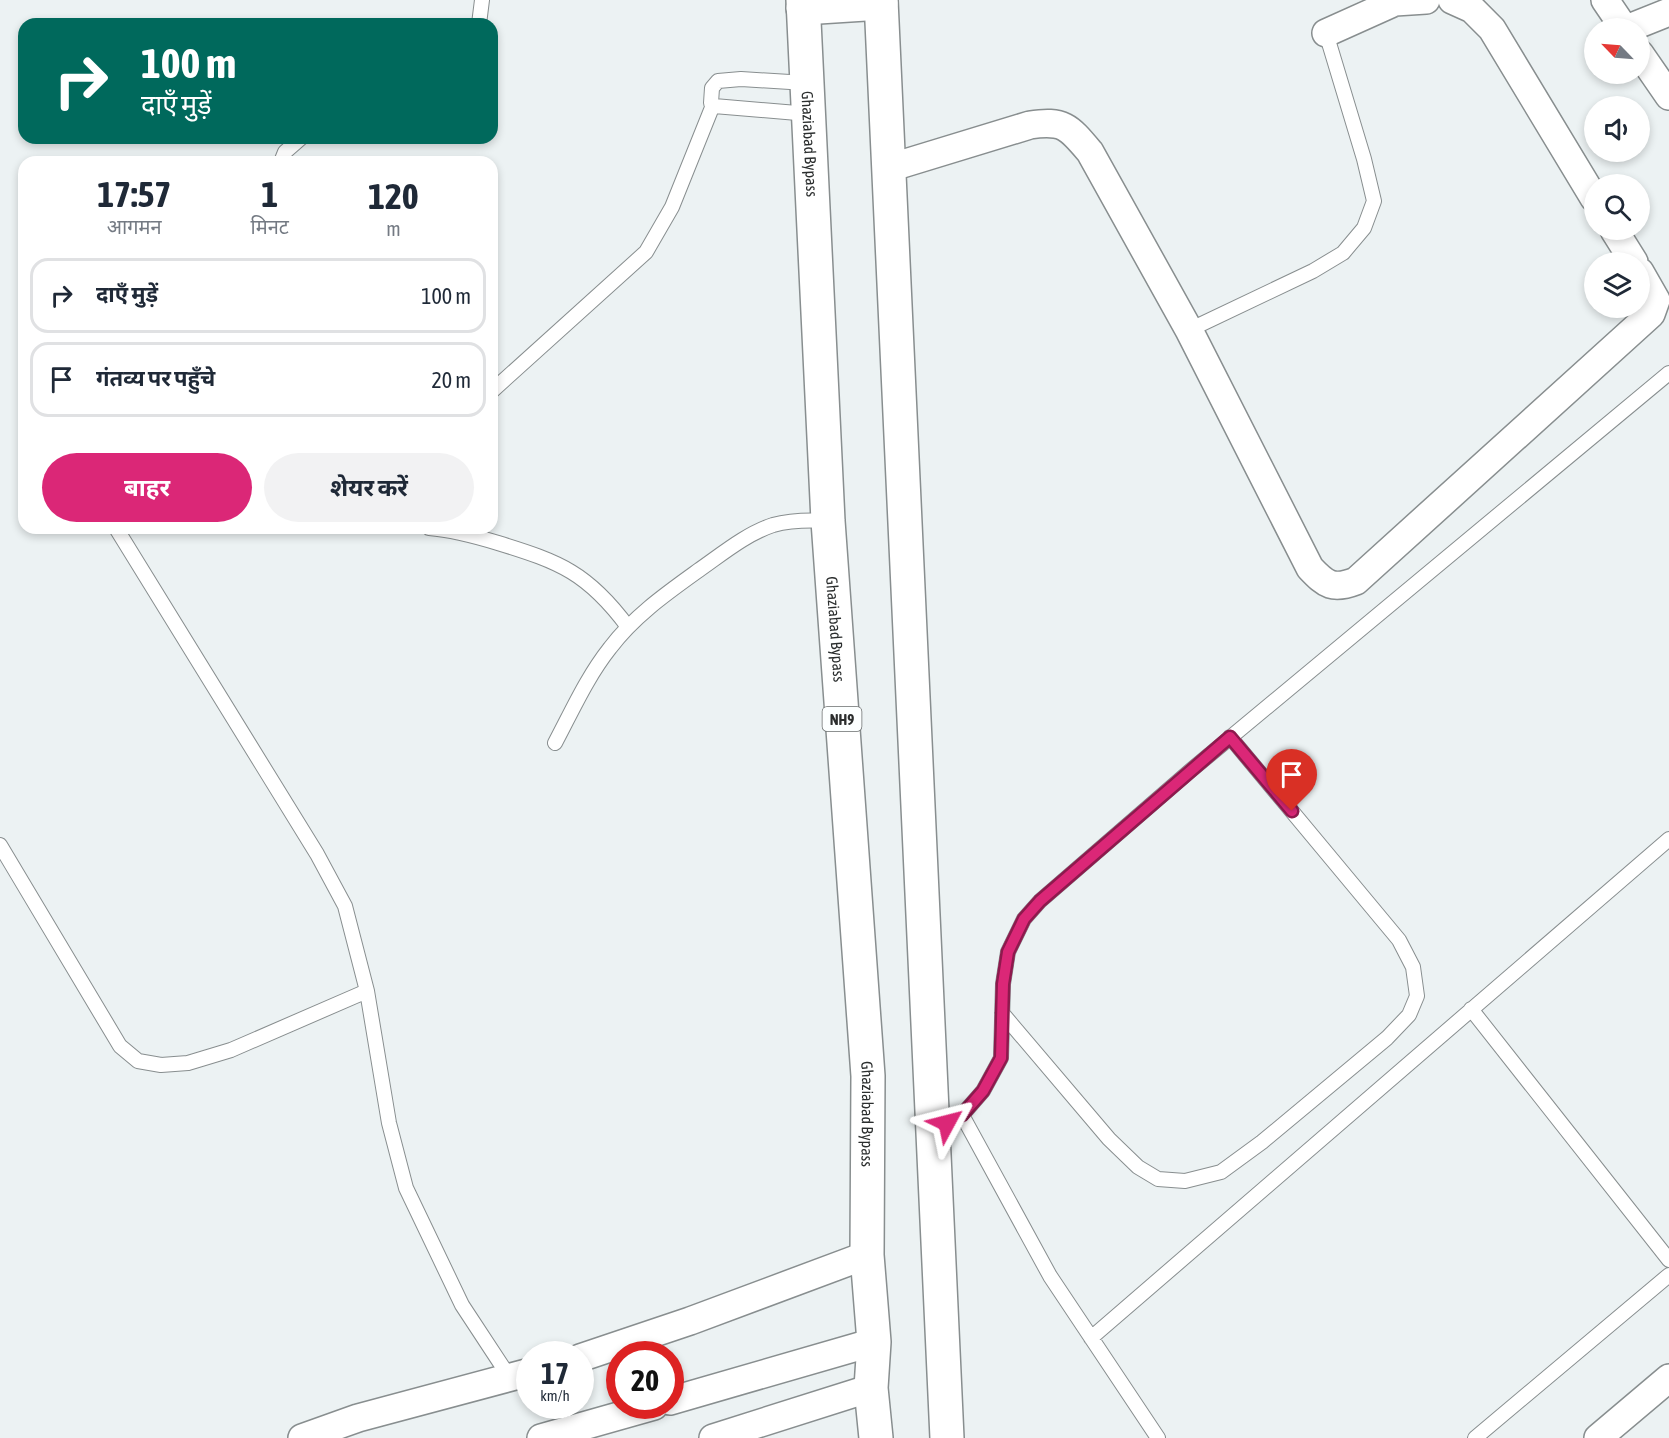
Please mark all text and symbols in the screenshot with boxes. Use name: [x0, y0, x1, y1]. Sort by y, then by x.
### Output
north arrow: [1584, 18, 1650, 84]
map controls: [1584, 18, 1650, 318]
text: 100 m: [141, 39, 236, 87]
icon: right: [42, 42, 120, 120]
text: दाएँ मुड़ें: [141, 89, 212, 120]
street label: Ghaziabad Bypass: [798, 90, 821, 198]
button: sound: [1584, 96, 1650, 162]
text: 17:57: [97, 173, 171, 215]
text: 1: [261, 173, 278, 215]
button: search: [1584, 174, 1650, 240]
text: 120: [368, 175, 419, 217]
text: आगमन: [107, 215, 162, 238]
text: मिनट: [251, 215, 289, 238]
text: m: [386, 217, 401, 240]
button: layers: [1584, 252, 1650, 318]
icon: right: [45, 279, 78, 312]
text: दाएँ मुड़ें: [96, 281, 158, 307]
text: 100 m: [421, 283, 471, 309]
icon: arrive: [45, 363, 78, 396]
text: गंतव्य पर पहुँचे: [96, 365, 215, 391]
text: 20 m: [431, 367, 471, 393]
button: बाहर: [42, 453, 252, 522]
button: शेयर करें: [264, 453, 474, 522]
street label: Ghaziabad Bypass: [823, 576, 849, 683]
road number: NH9: [822, 707, 862, 731]
pin: [1266, 749, 1317, 811]
icon: arrive: [1275, 758, 1308, 791]
street label: Ghaziabad Bypass: [858, 1060, 877, 1167]
position arrow: [915, 1091, 979, 1155]
speed limit sign: 20: [606, 1341, 684, 1419]
text: 17: [541, 1356, 569, 1390]
text: km/h: [540, 1387, 570, 1404]

